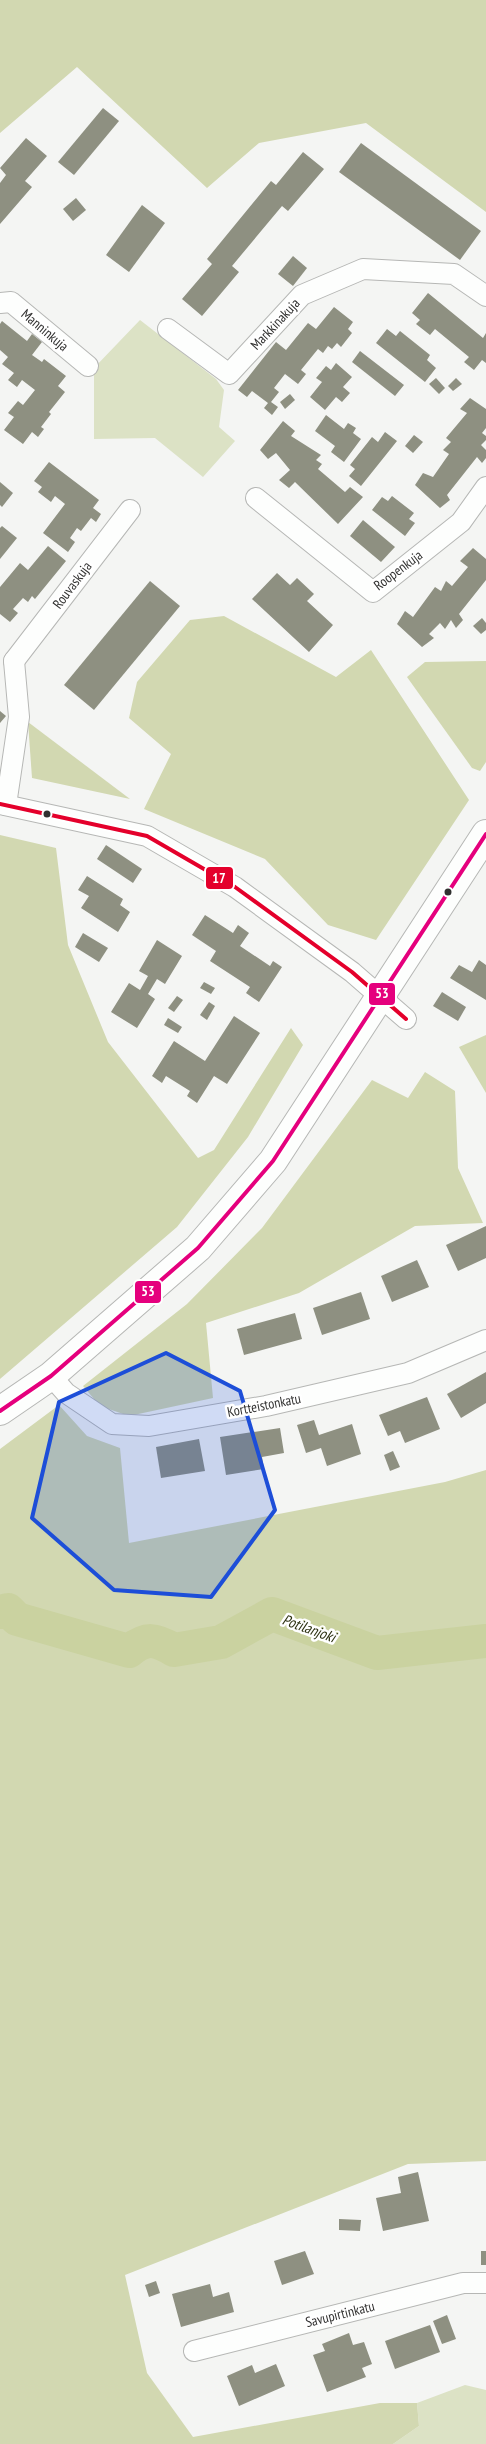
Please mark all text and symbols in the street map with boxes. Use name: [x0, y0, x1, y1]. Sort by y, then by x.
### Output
street label: Markkinakuja: [247, 294, 303, 354]
street label: Manninkuja: [18, 305, 72, 355]
street label: Roopenkuja: [370, 546, 426, 594]
street label: Rouvaskuja: [49, 558, 95, 612]
unlabelled marker: [42, 809, 52, 819]
line badge: 17: [205, 866, 234, 890]
text: 17: [212, 869, 226, 887]
unlabelled marker: [443, 887, 453, 897]
line badge: 53: [368, 982, 396, 1006]
text: 53: [375, 984, 389, 1002]
line badge: 53: [134, 1280, 162, 1304]
text: 53: [141, 1282, 155, 1300]
street label: Kortteistonkatu: [226, 1389, 302, 1421]
water label: Potilanjoki: [280, 1610, 340, 1647]
street label: Savupirtinkatu: [304, 2297, 376, 2331]

